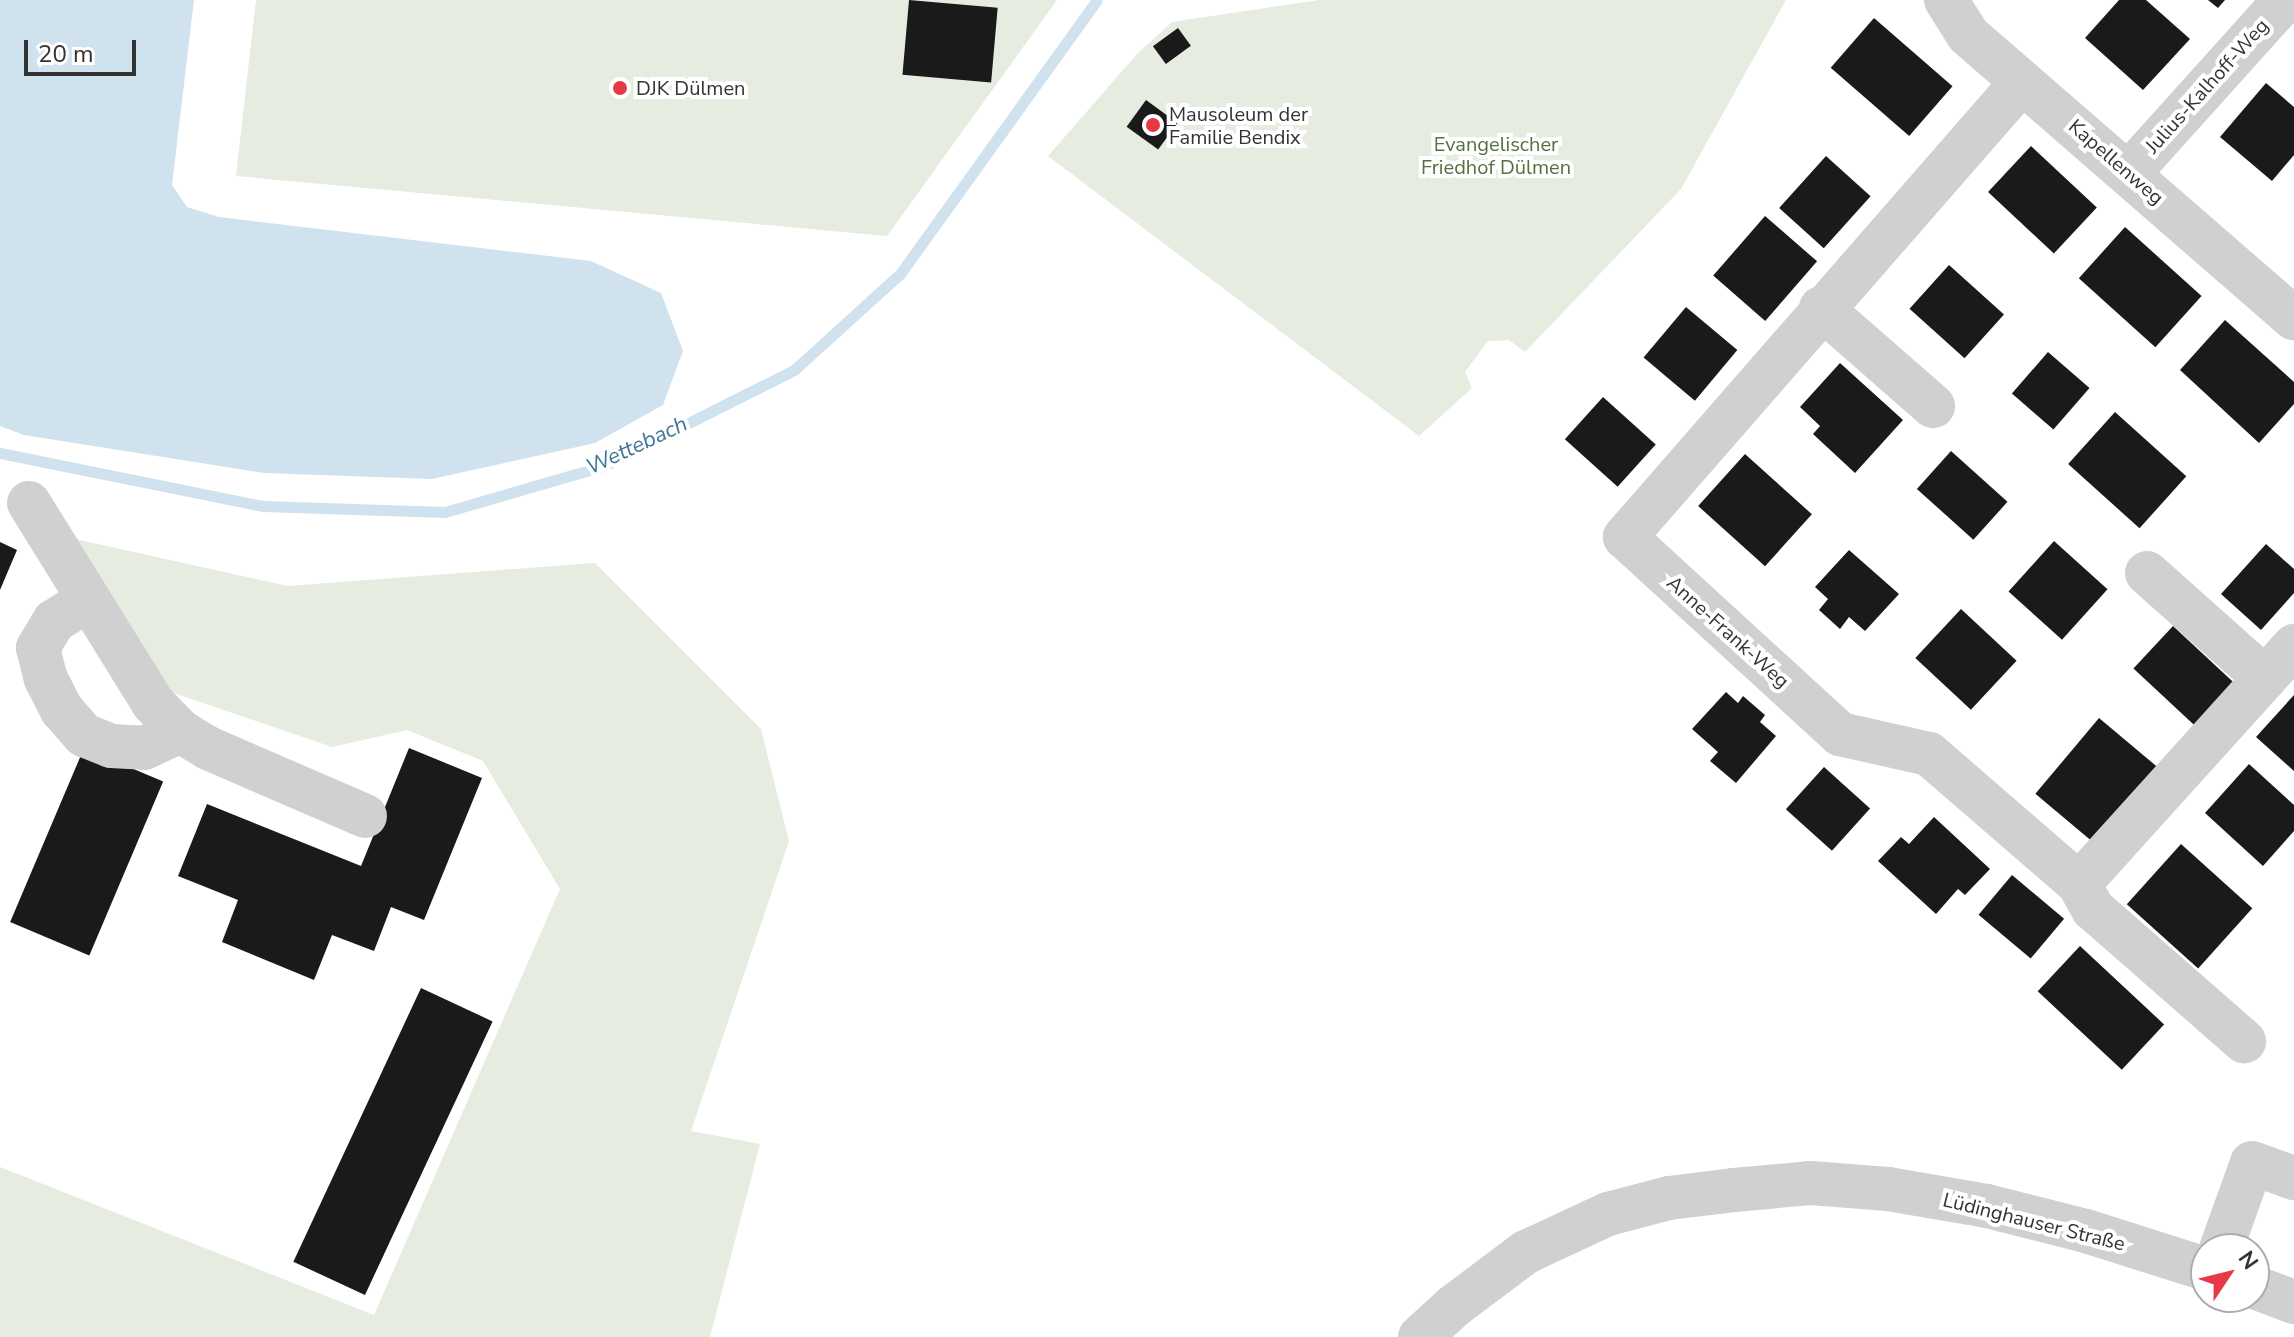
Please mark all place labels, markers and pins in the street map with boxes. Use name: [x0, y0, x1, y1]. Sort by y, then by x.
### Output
place label: DJK Dülmen: [636, 76, 745, 100]
marker: DJK Dülmen: [611, 79, 629, 97]
place label: Mausoleum der Familie Bendix: [1169, 102, 1308, 149]
marker: Mausoleum der Familie Bendix: [1144, 116, 1162, 134]

